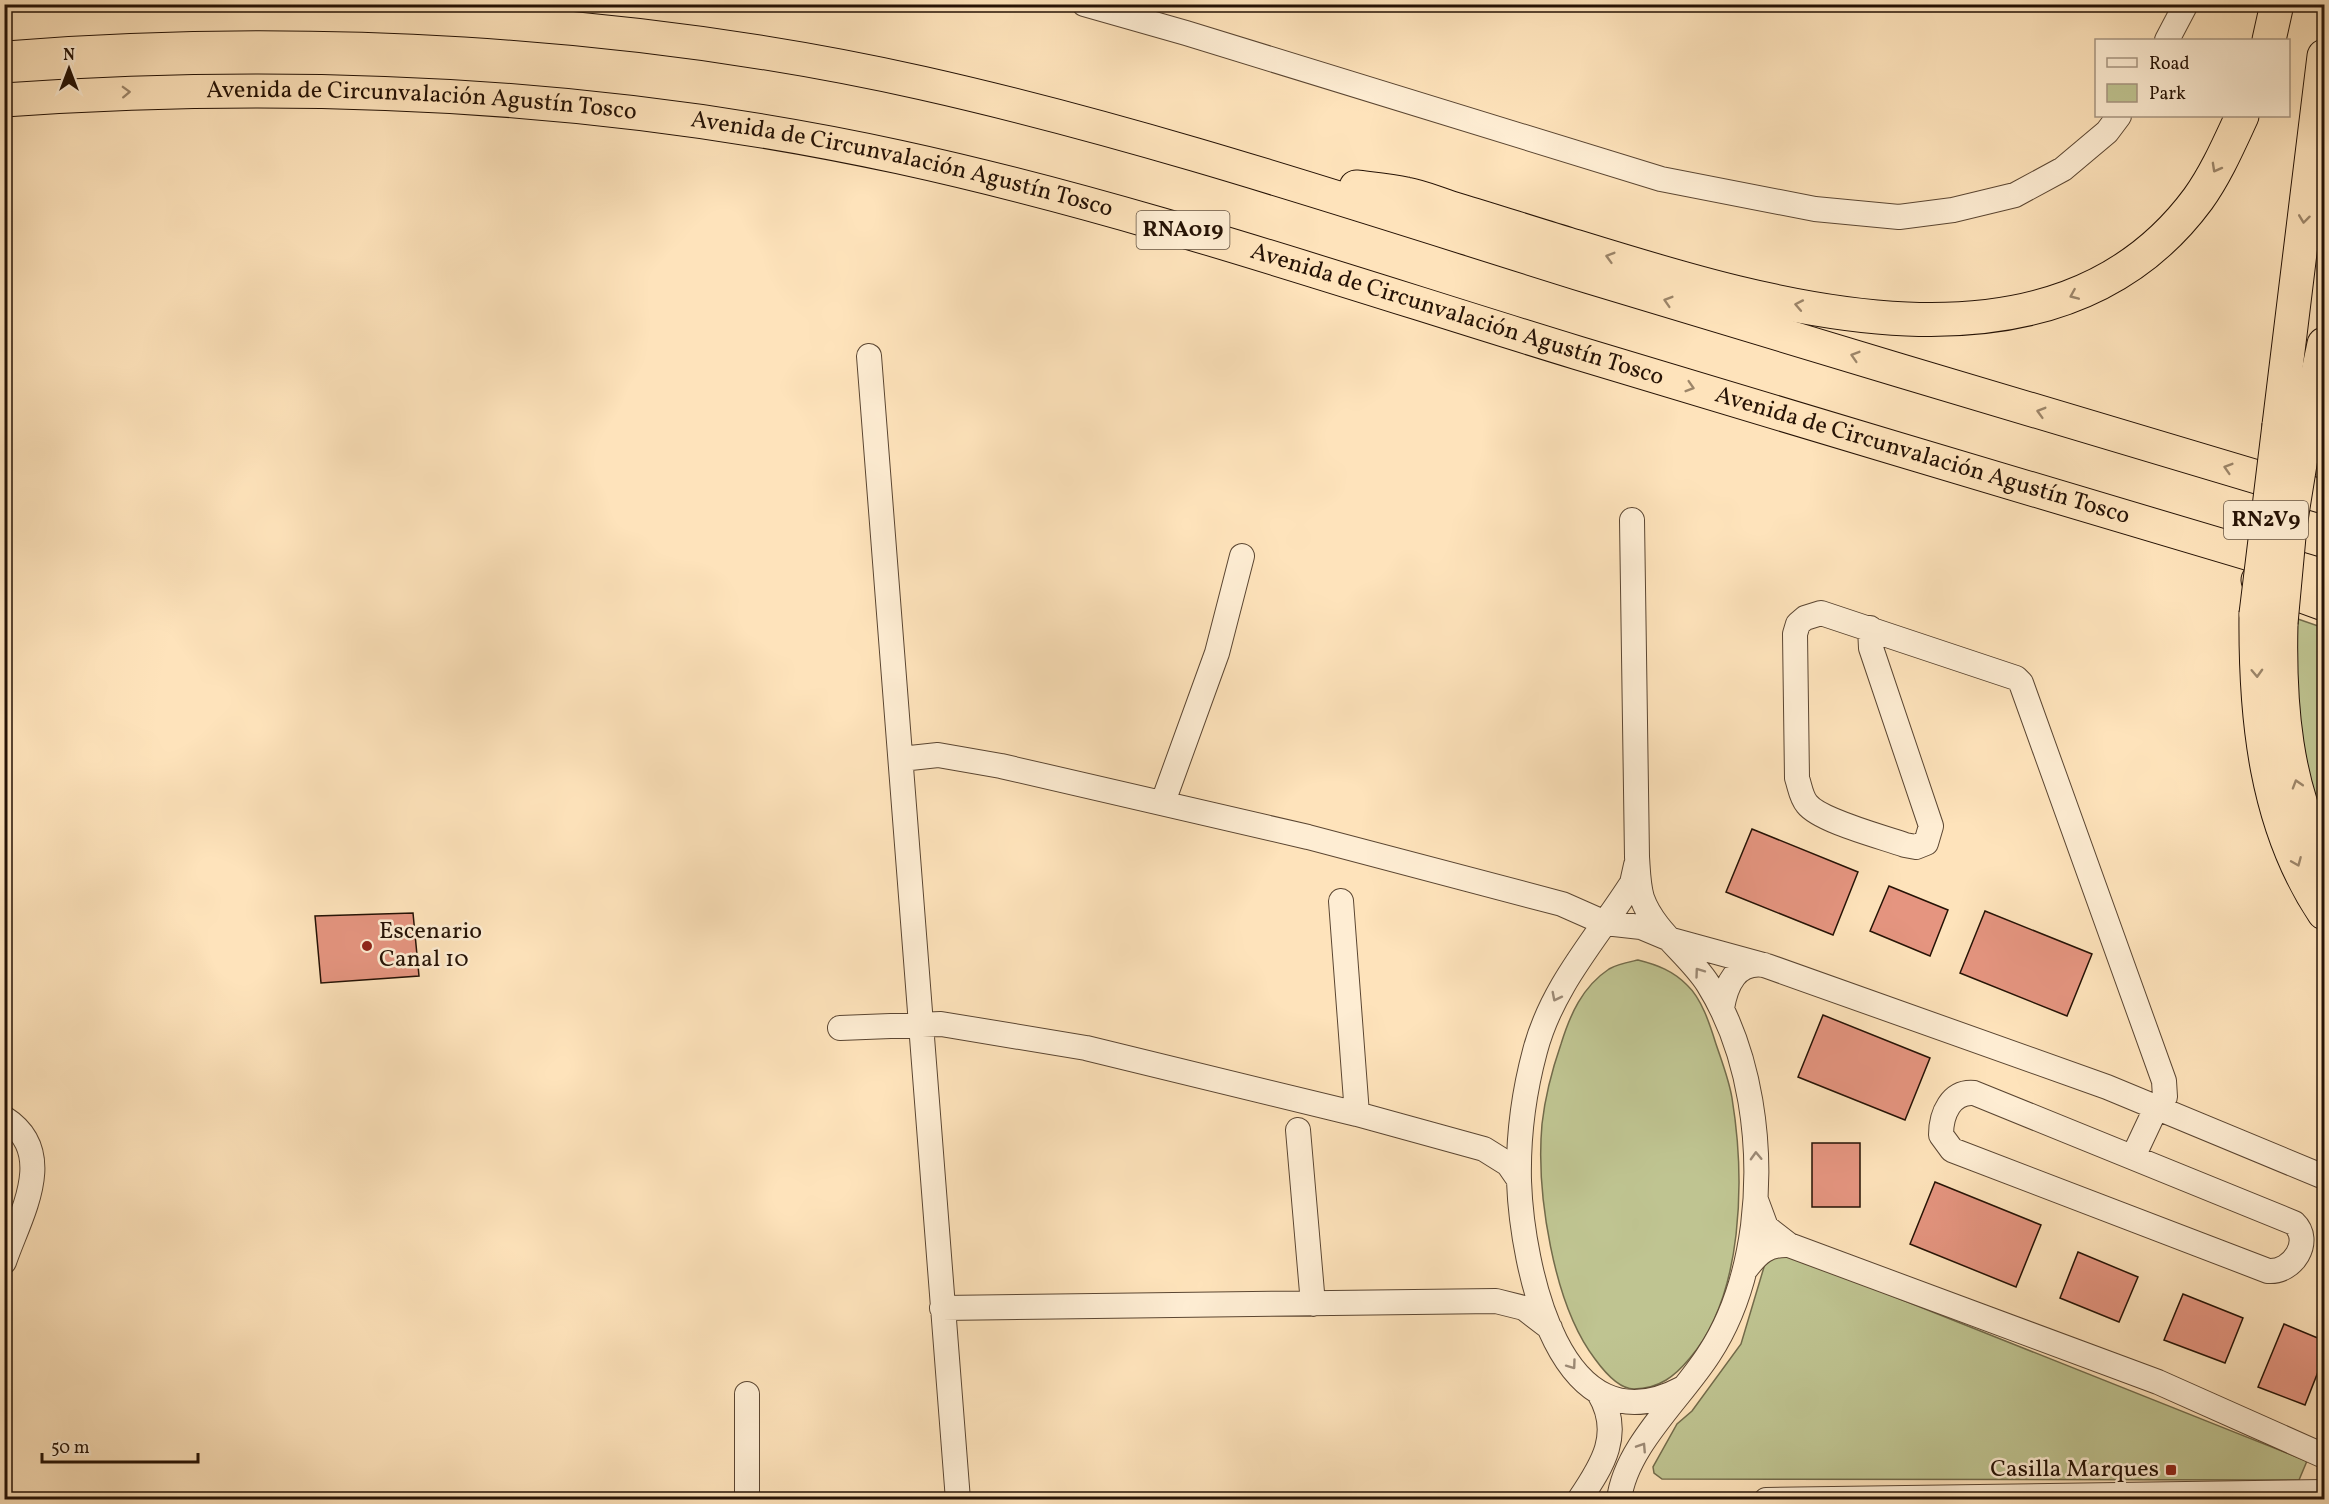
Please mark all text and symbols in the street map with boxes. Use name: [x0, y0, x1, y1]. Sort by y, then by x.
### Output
north arrow: [39, 39, 99, 99]
legend: [2095, 39, 2290, 117]
text: N: [63, 45, 75, 67]
text: Road: [2149, 52, 2190, 77]
street label: Avenida de Circunvalación Agustín Tosco: [206, 74, 639, 130]
text: Park: [2149, 82, 2186, 107]
one-way arrow: [121, 85, 130, 98]
street label: Avenida de Circunvalación Agustín Tosco: [688, 103, 1117, 227]
one-way arrow: [2212, 162, 2223, 172]
road number: RNA019: [1136, 211, 1230, 249]
one-way arrow: [2299, 214, 2311, 223]
street label: Avenida de Circunvalación Agustín Tosco: [1246, 235, 1668, 395]
one-way arrow: [1605, 252, 1616, 264]
one-way arrow: [2069, 288, 2080, 300]
one-way arrow: [1663, 296, 1674, 308]
one-way arrow: [1794, 299, 1804, 312]
one-way arrow: [1850, 351, 1860, 363]
street label: Avenida de Circunvalación Agustín Tosco: [1710, 378, 2134, 534]
one-way arrow: [1684, 380, 1695, 393]
one-way arrow: [2036, 407, 2047, 419]
one-way arrow: [2223, 463, 2234, 475]
road number: RN2V9: [2224, 501, 2308, 539]
one-way arrow: [2250, 668, 2263, 677]
one-way arrow: [2292, 780, 2304, 790]
one-way arrow: [2290, 856, 2302, 867]
place label: Escenario Canal 10: [379, 915, 482, 977]
marker: Escenario Canal 10: [360, 939, 374, 953]
one-way arrow: [1695, 968, 1706, 979]
one-way arrow: [1552, 990, 1563, 1001]
one-way arrow: [1749, 1152, 1762, 1161]
one-way arrow: [1565, 1358, 1576, 1369]
scale bar: [42, 1426, 198, 1464]
text: 50 m: [51, 1436, 90, 1461]
one-way arrow: [1635, 1442, 1646, 1453]
place label: Casilla Marques: [1990, 1453, 2159, 1487]
marker: Casilla Marques: [2164, 1463, 2178, 1477]

